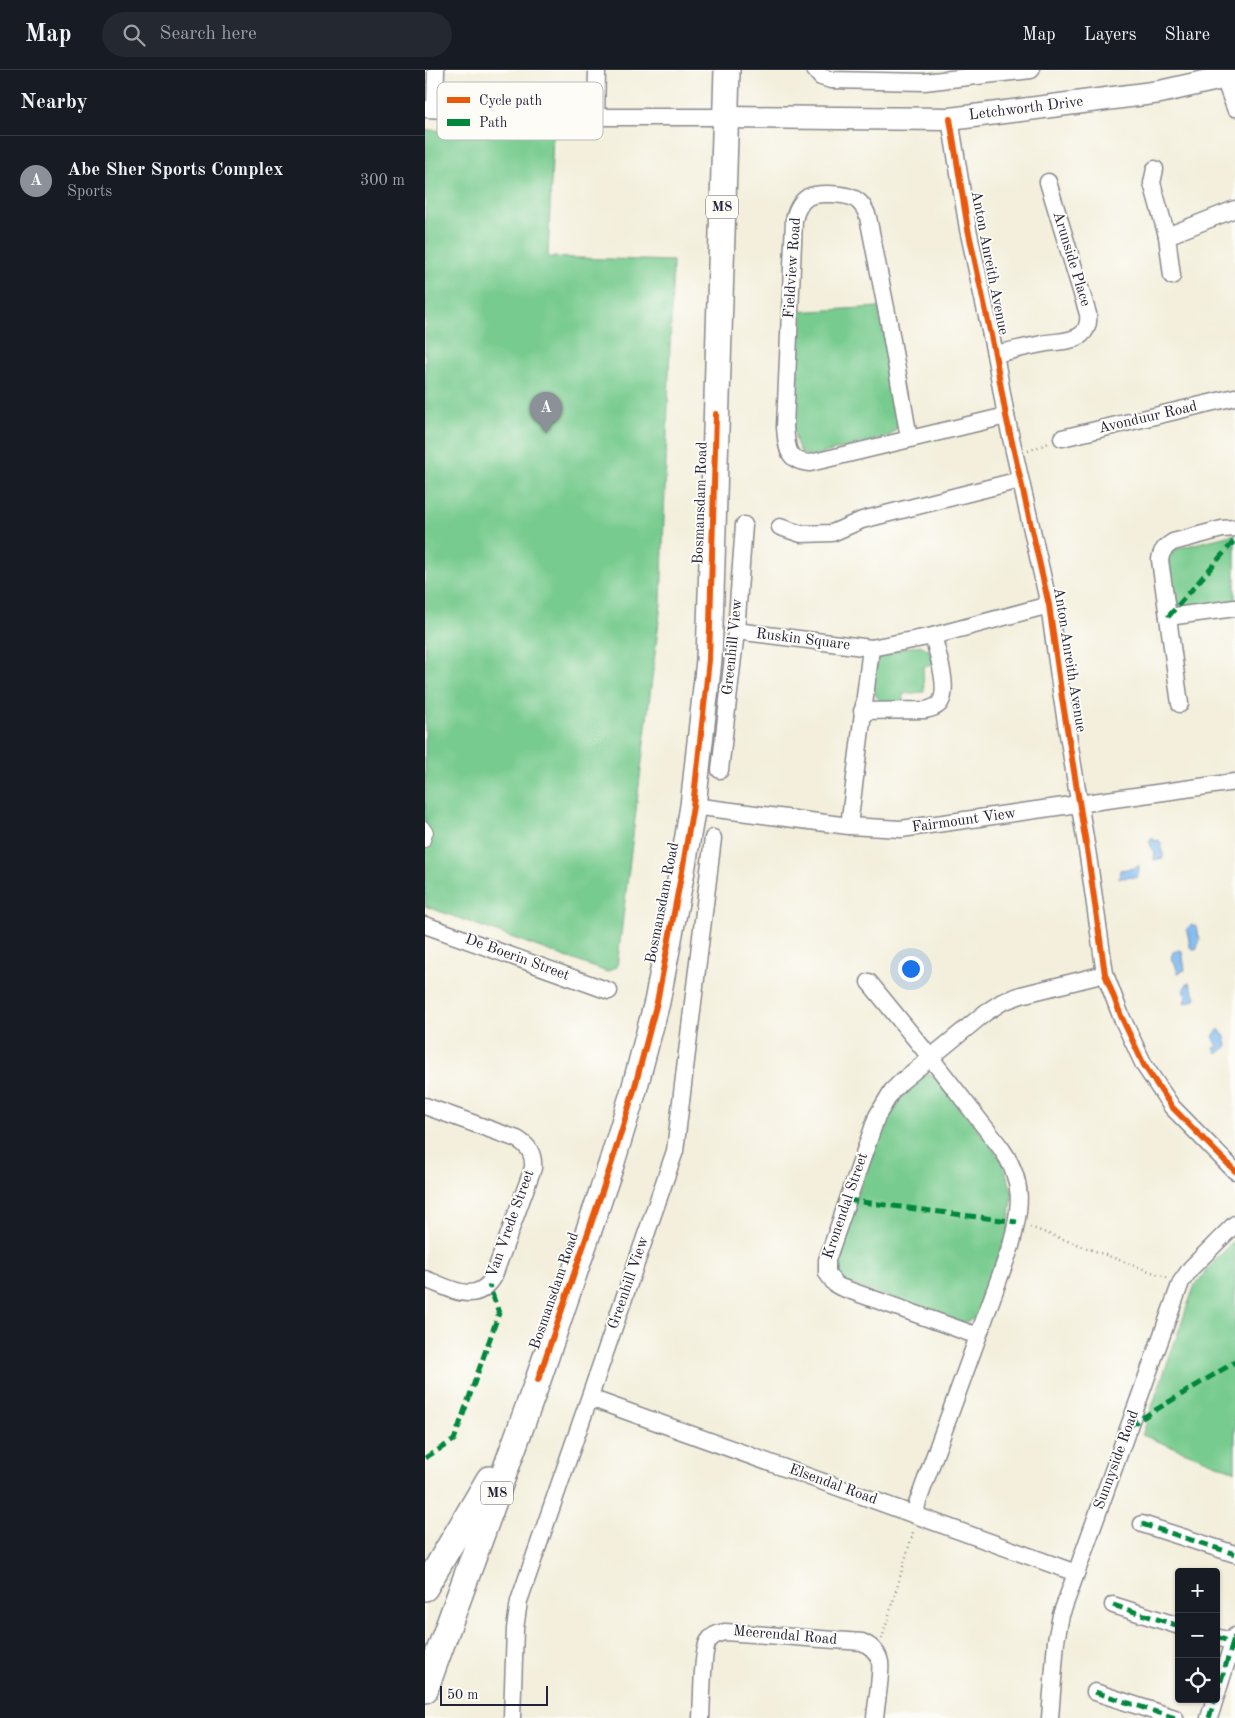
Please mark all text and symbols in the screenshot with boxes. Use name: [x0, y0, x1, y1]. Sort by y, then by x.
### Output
search box: [102, 12, 452, 57]
icon: search: [120, 21, 148, 49]
text: Map: [25, 23, 72, 47]
text: Search here: [160, 25, 257, 44]
text: Map: [1022, 26, 1056, 44]
text: Layers: [1084, 26, 1136, 44]
text: Share: [1164, 26, 1210, 44]
legend: [437, 82, 603, 140]
text: Nearby: [20, 92, 88, 113]
text: Cycle path: [479, 94, 542, 108]
street label: Letchworth Drive: [968, 95, 1084, 123]
text: Path: [479, 116, 508, 130]
text: Abe Sher Sports Complex: [67, 161, 283, 180]
text: A: [30, 173, 42, 189]
text: 300 m: [360, 173, 405, 189]
text: Sports: [67, 184, 112, 200]
street label: Anton Anreith Avenue: [968, 190, 1010, 336]
road number: M8: [706, 195, 738, 218]
street label: Arunside Place: [1049, 210, 1093, 308]
street label: Fieldview Road: [782, 217, 804, 319]
pin: A: [530, 392, 562, 433]
street label: Avonduur Road: [1097, 399, 1199, 437]
street label: Bosmansdam Road: [691, 441, 711, 565]
street label: Anton Anreith Avenue: [1050, 586, 1088, 734]
street label: Greenhill View: [720, 598, 746, 696]
street label: Ruskin Square: [755, 627, 851, 653]
street label: Fairmount View: [911, 806, 1017, 836]
street label: Bosmansdam Road: [644, 841, 682, 965]
street label: De Boerin Street: [463, 932, 571, 984]
your location: [898, 956, 924, 982]
street label: Kronendal Street: [821, 1151, 871, 1261]
street label: Van Vrede Street: [485, 1168, 537, 1280]
street label: Bosmansdam Road: [528, 1230, 582, 1352]
street label: Greenhill View: [606, 1234, 652, 1331]
street label: Sunnyside Road: [1092, 1408, 1142, 1512]
street label: Elsendal Road: [787, 1462, 879, 1508]
road number: M8: [481, 1482, 513, 1505]
map controls: [1175, 1568, 1220, 1703]
button: +: [1175, 1568, 1220, 1613]
button: −: [1175, 1613, 1220, 1658]
street label: Meerendal Road: [732, 1624, 838, 1648]
button: locate: [1175, 1658, 1220, 1703]
scale bar: [440, 1683, 547, 1706]
text: 50 m: [447, 1688, 478, 1702]

